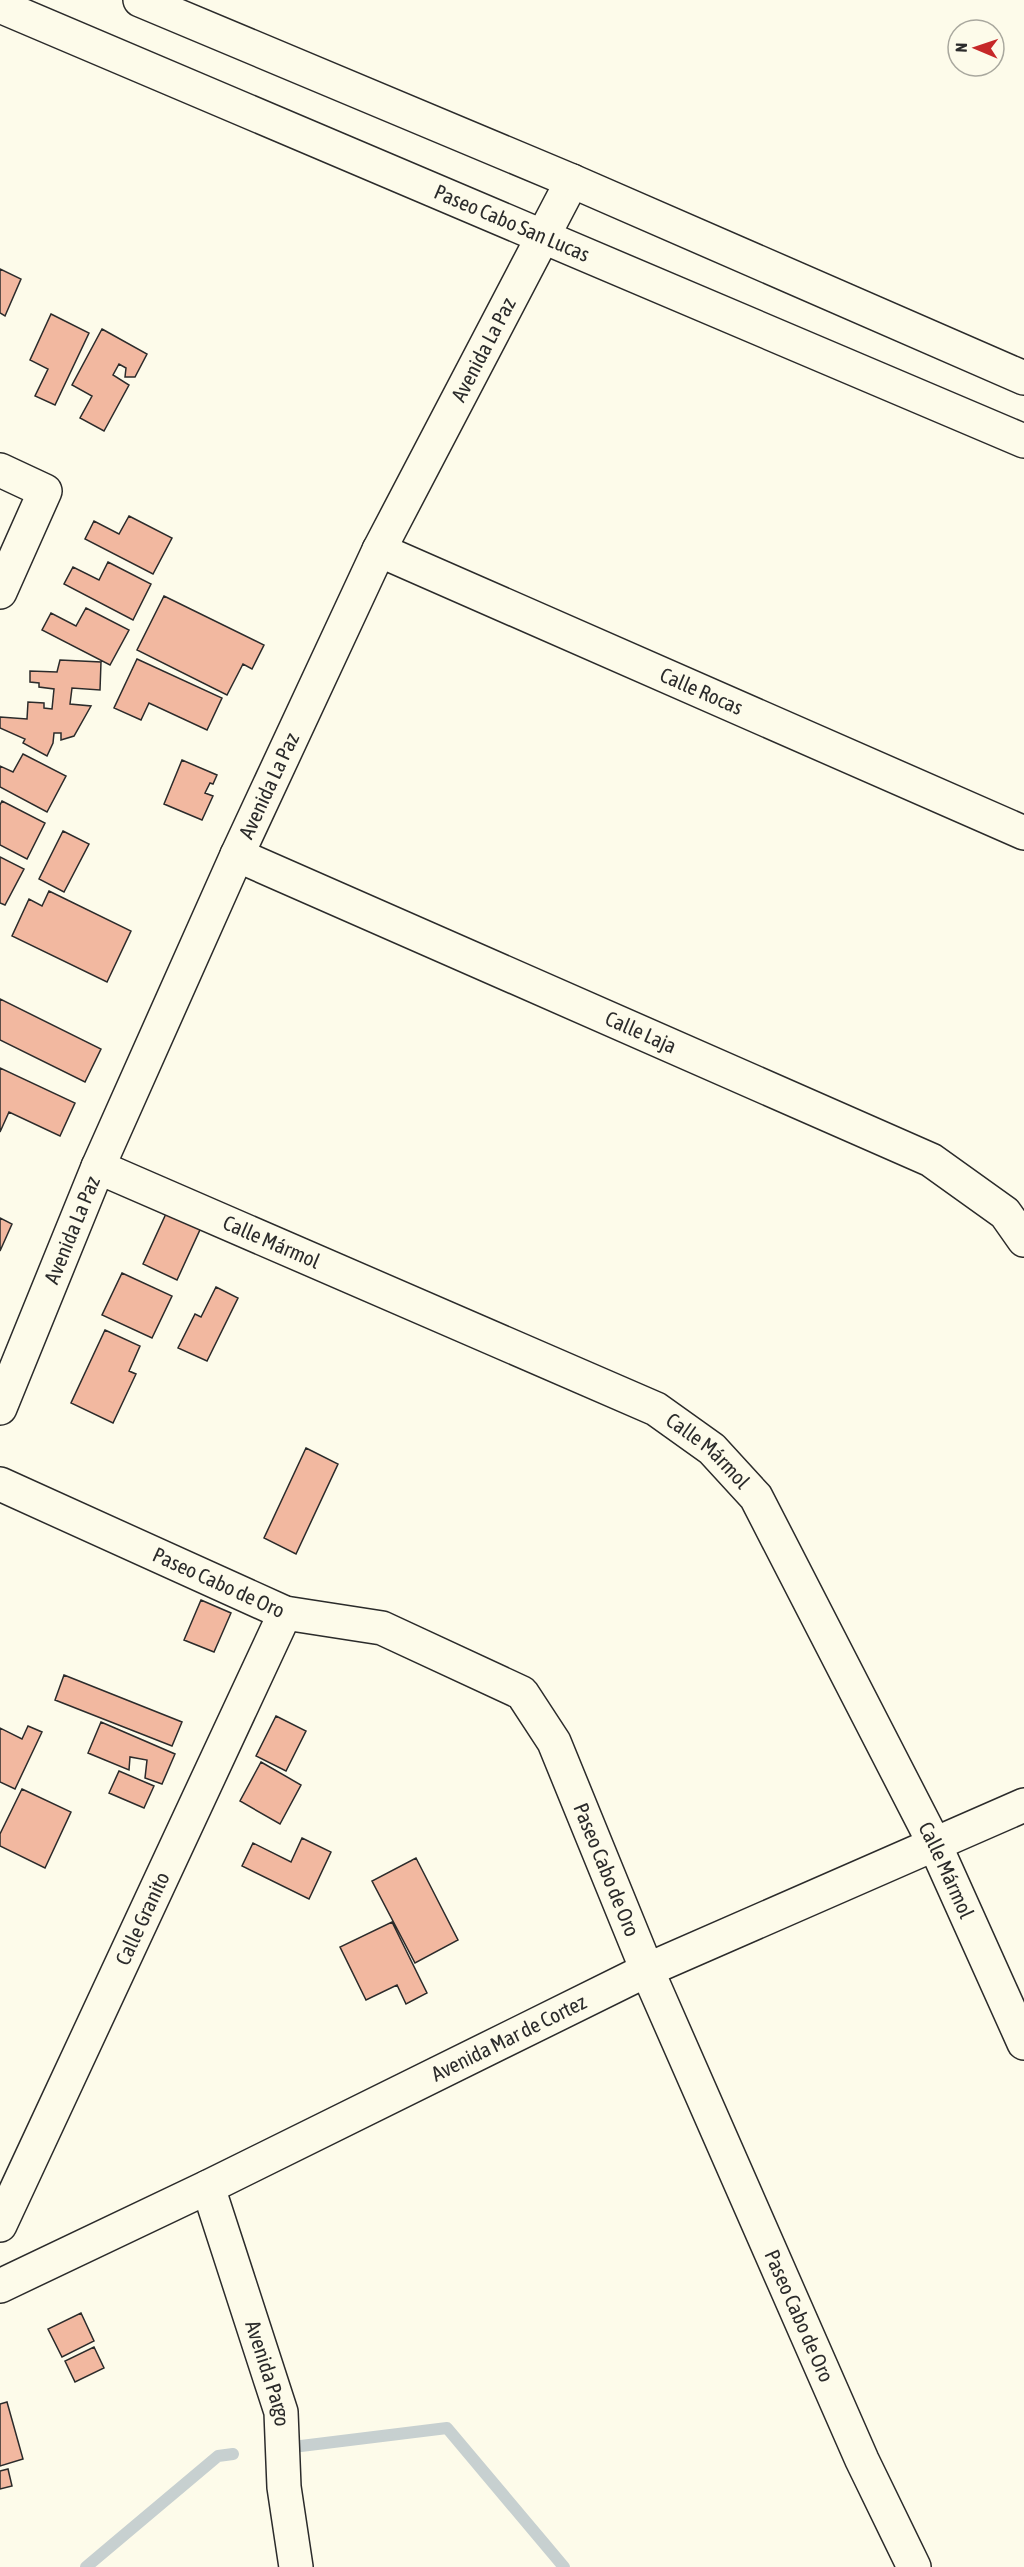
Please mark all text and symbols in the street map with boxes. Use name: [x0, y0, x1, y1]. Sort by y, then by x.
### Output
north arrow: [946, 18, 1006, 78]
text: N: [952, 42, 970, 53]
street label: Paseo Cabo San Lucas: [431, 179, 593, 266]
street label: Avenida La Paz: [446, 293, 520, 405]
street label: Calle Rocas: [657, 662, 747, 719]
street label: Avenida La Paz: [233, 728, 303, 842]
street label: Calle Laja: [602, 1005, 680, 1058]
street label: Avenida La Paz: [39, 1172, 104, 1287]
street label: Calle Mármol: [220, 1210, 324, 1273]
street label: Calle Mármol: [662, 1407, 755, 1493]
street label: Paseo Cabo de Oro: [149, 1542, 289, 1622]
street label: Paseo Cabo de Oro: [569, 1799, 645, 1940]
street label: Calle Mármol: [914, 1818, 979, 1922]
street label: Calle Granito: [110, 1868, 174, 1969]
street label: Avenida Mar de Cortez: [427, 1989, 590, 2086]
street label: Paseo Cabo de Oro: [760, 2246, 839, 2385]
street label: Avenida Pargo: [241, 2317, 295, 2427]

